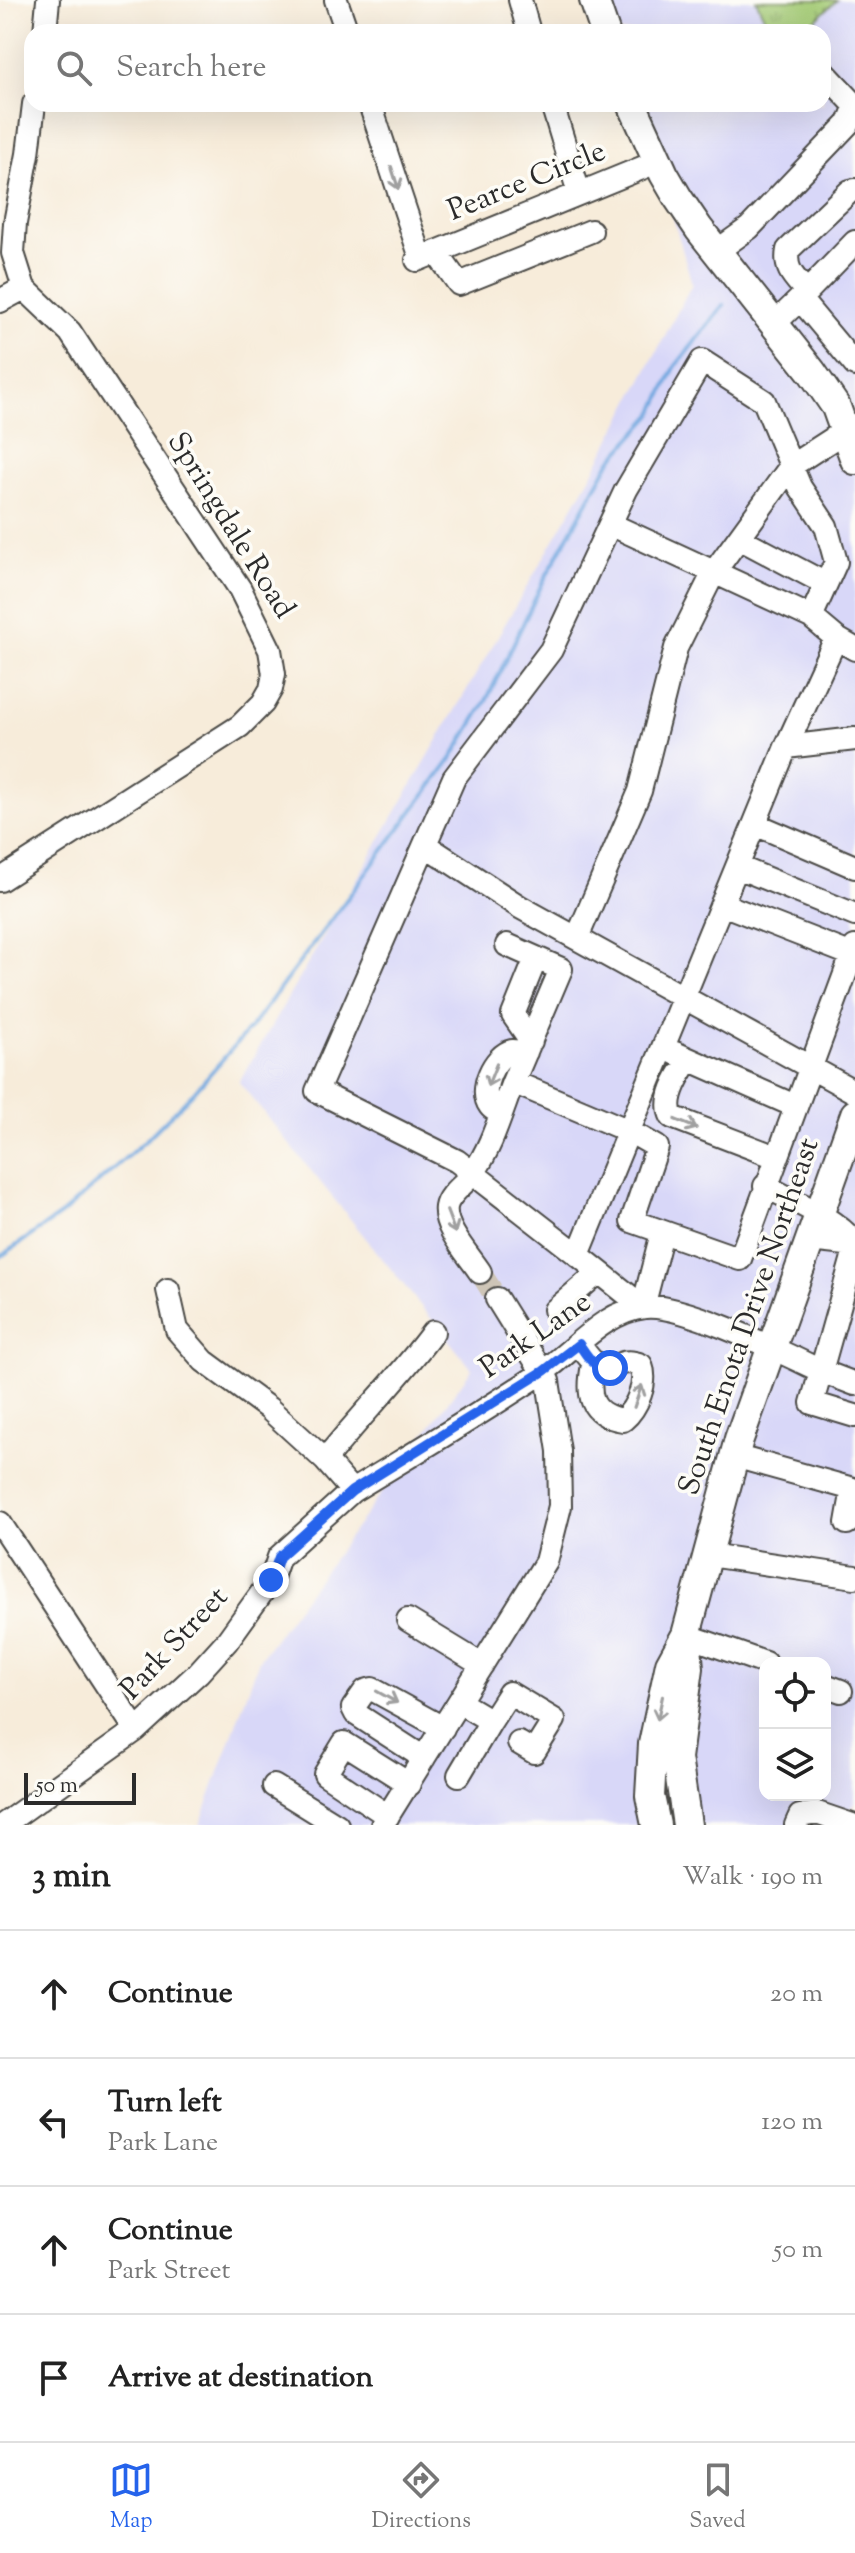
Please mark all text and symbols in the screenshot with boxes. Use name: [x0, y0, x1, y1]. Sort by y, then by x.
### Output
search box: [24, 24, 831, 112]
icon: search: [52, 46, 96, 90]
text: Search here: [116, 47, 266, 90]
street label: Pearce Circle: [442, 131, 612, 233]
one-way arrow: [389, 165, 403, 190]
street label: Springdale Road: [155, 424, 305, 628]
one-way arrow: [484, 1062, 498, 1087]
one-way arrow: [673, 1117, 698, 1132]
street label: South Enota Drive Northeast: [669, 1133, 831, 1501]
one-way arrow: [445, 1209, 459, 1234]
street label: Park Lane: [472, 1282, 600, 1390]
route start: [592, 1350, 628, 1386]
one-way arrow: [632, 1384, 646, 1408]
route end: [253, 1562, 289, 1598]
street label: Park Street: [111, 1578, 239, 1710]
map controls: [759, 1657, 831, 1801]
button: locate: [759, 1657, 831, 1729]
one-way arrow: [374, 1690, 398, 1705]
one-way arrow: [652, 1695, 667, 1720]
button: layers: [759, 1729, 831, 1801]
scale bar: [24, 1769, 136, 1805]
text: 50 m: [36, 1771, 78, 1803]
text: 3 min: [32, 1853, 111, 1902]
text: Walk · 190 m: [682, 1859, 823, 1896]
icon: ahead: [32, 1972, 76, 2016]
text: Continue: [108, 1973, 233, 2016]
text: 20 m: [770, 1976, 823, 2013]
text: Turn left: [108, 2082, 222, 2125]
icon: left: [32, 2100, 76, 2144]
text: 120 m: [761, 2104, 823, 2141]
text: Park Lane: [108, 2125, 218, 2162]
text: Continue: [108, 2210, 233, 2253]
icon: ahead: [32, 2228, 76, 2272]
text: 50 m: [773, 2232, 823, 2269]
text: Park Street: [108, 2253, 230, 2290]
icon: arrive: [32, 2356, 76, 2400]
text: Arrive at destination: [108, 2357, 373, 2400]
tab: Map: [109, 2458, 153, 2538]
tab: Directions: [372, 2458, 471, 2538]
tab: Saved: [689, 2458, 746, 2538]

